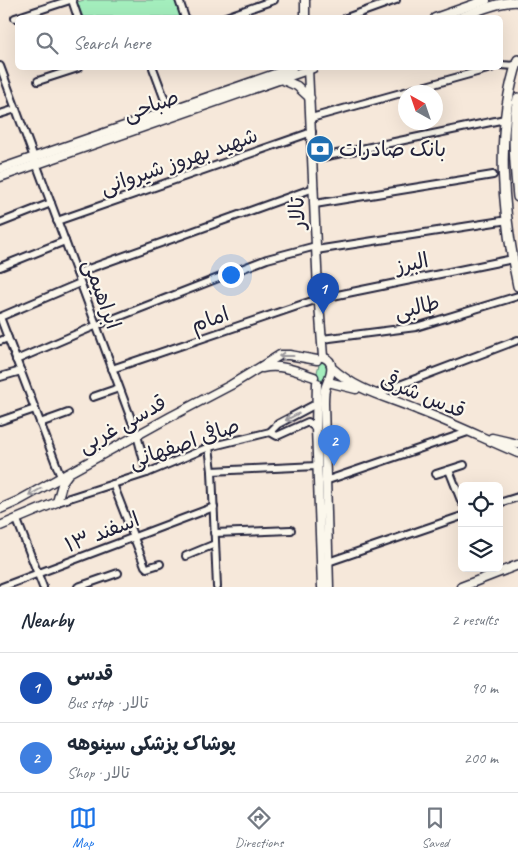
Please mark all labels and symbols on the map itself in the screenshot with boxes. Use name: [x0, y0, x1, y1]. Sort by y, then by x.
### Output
street label: صباحی: [120, 83, 183, 128]
north arrow: [398, 85, 443, 130]
street label: شهید بهروز شیروانی: [97, 122, 262, 201]
bank icon: بانک صادرات: [305, 134, 335, 164]
place label: بانک صادرات: [339, 136, 446, 162]
street label: تالار: [283, 195, 311, 232]
street label: البرز: [391, 247, 431, 280]
street label: ابراهیمی: [76, 255, 127, 333]
your location: [218, 262, 244, 288]
pin: 1: [307, 273, 339, 314]
street label: طالبی: [392, 289, 442, 326]
street label: امام: [188, 300, 233, 340]
one-way arrow: [279, 351, 295, 361]
street label: قدس شرقی: [377, 366, 469, 424]
street label: قدسی غربی: [73, 389, 171, 460]
street label: صافی اصفهانی: [125, 411, 243, 475]
one-way arrow: [285, 413, 300, 422]
pin: 2: [318, 425, 350, 466]
one-way arrow: [28, 487, 42, 497]
street label: اسفند ۱۳: [61, 506, 143, 558]

